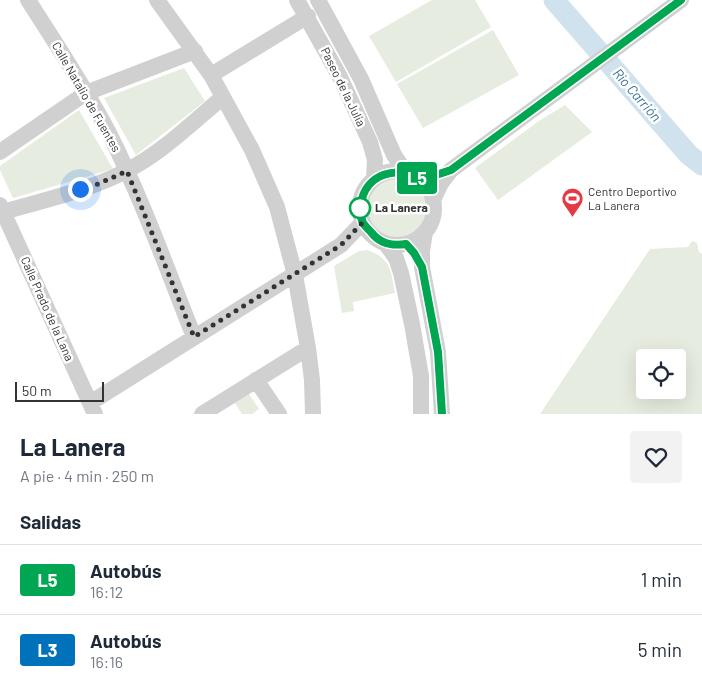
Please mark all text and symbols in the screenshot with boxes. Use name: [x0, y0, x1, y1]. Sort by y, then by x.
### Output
street label: Calle Natalio de Fuentes: [50, 39, 124, 154]
street label: Paseo de la Julia: [319, 45, 369, 128]
water label: Río Carrión: [610, 65, 665, 125]
line badge: L5: [394, 162, 440, 194]
text: L5: [407, 167, 427, 189]
your location: [68, 177, 93, 202]
place label: Centro Deportivo La Lanera: [588, 184, 677, 212]
sports icon: Centro Deportivo La Lanera: [560, 187, 584, 218]
marker: La Lanera: [349, 197, 371, 219]
place label: La Lanera: [375, 200, 428, 214]
street label: Calle Prado de la Lana: [19, 254, 77, 363]
map controls: [636, 349, 686, 399]
button: locate: [636, 349, 686, 399]
scale bar: [15, 379, 104, 402]
text: 50 m: [22, 382, 51, 399]
button: heart: [630, 431, 682, 483]
text: La Lanera: [20, 432, 125, 461]
text: A pie · 4 min · 250 m: [20, 466, 154, 485]
text: Salidas: [20, 510, 81, 533]
text: Autobús: [90, 559, 161, 582]
text: 1 min: [641, 568, 682, 591]
text: L5: [38, 569, 58, 591]
text: 16:12: [90, 582, 123, 601]
text: Autobús: [90, 629, 161, 652]
text: 5 min: [638, 638, 682, 661]
text: L3: [37, 639, 58, 661]
text: 16:16: [90, 652, 123, 671]

